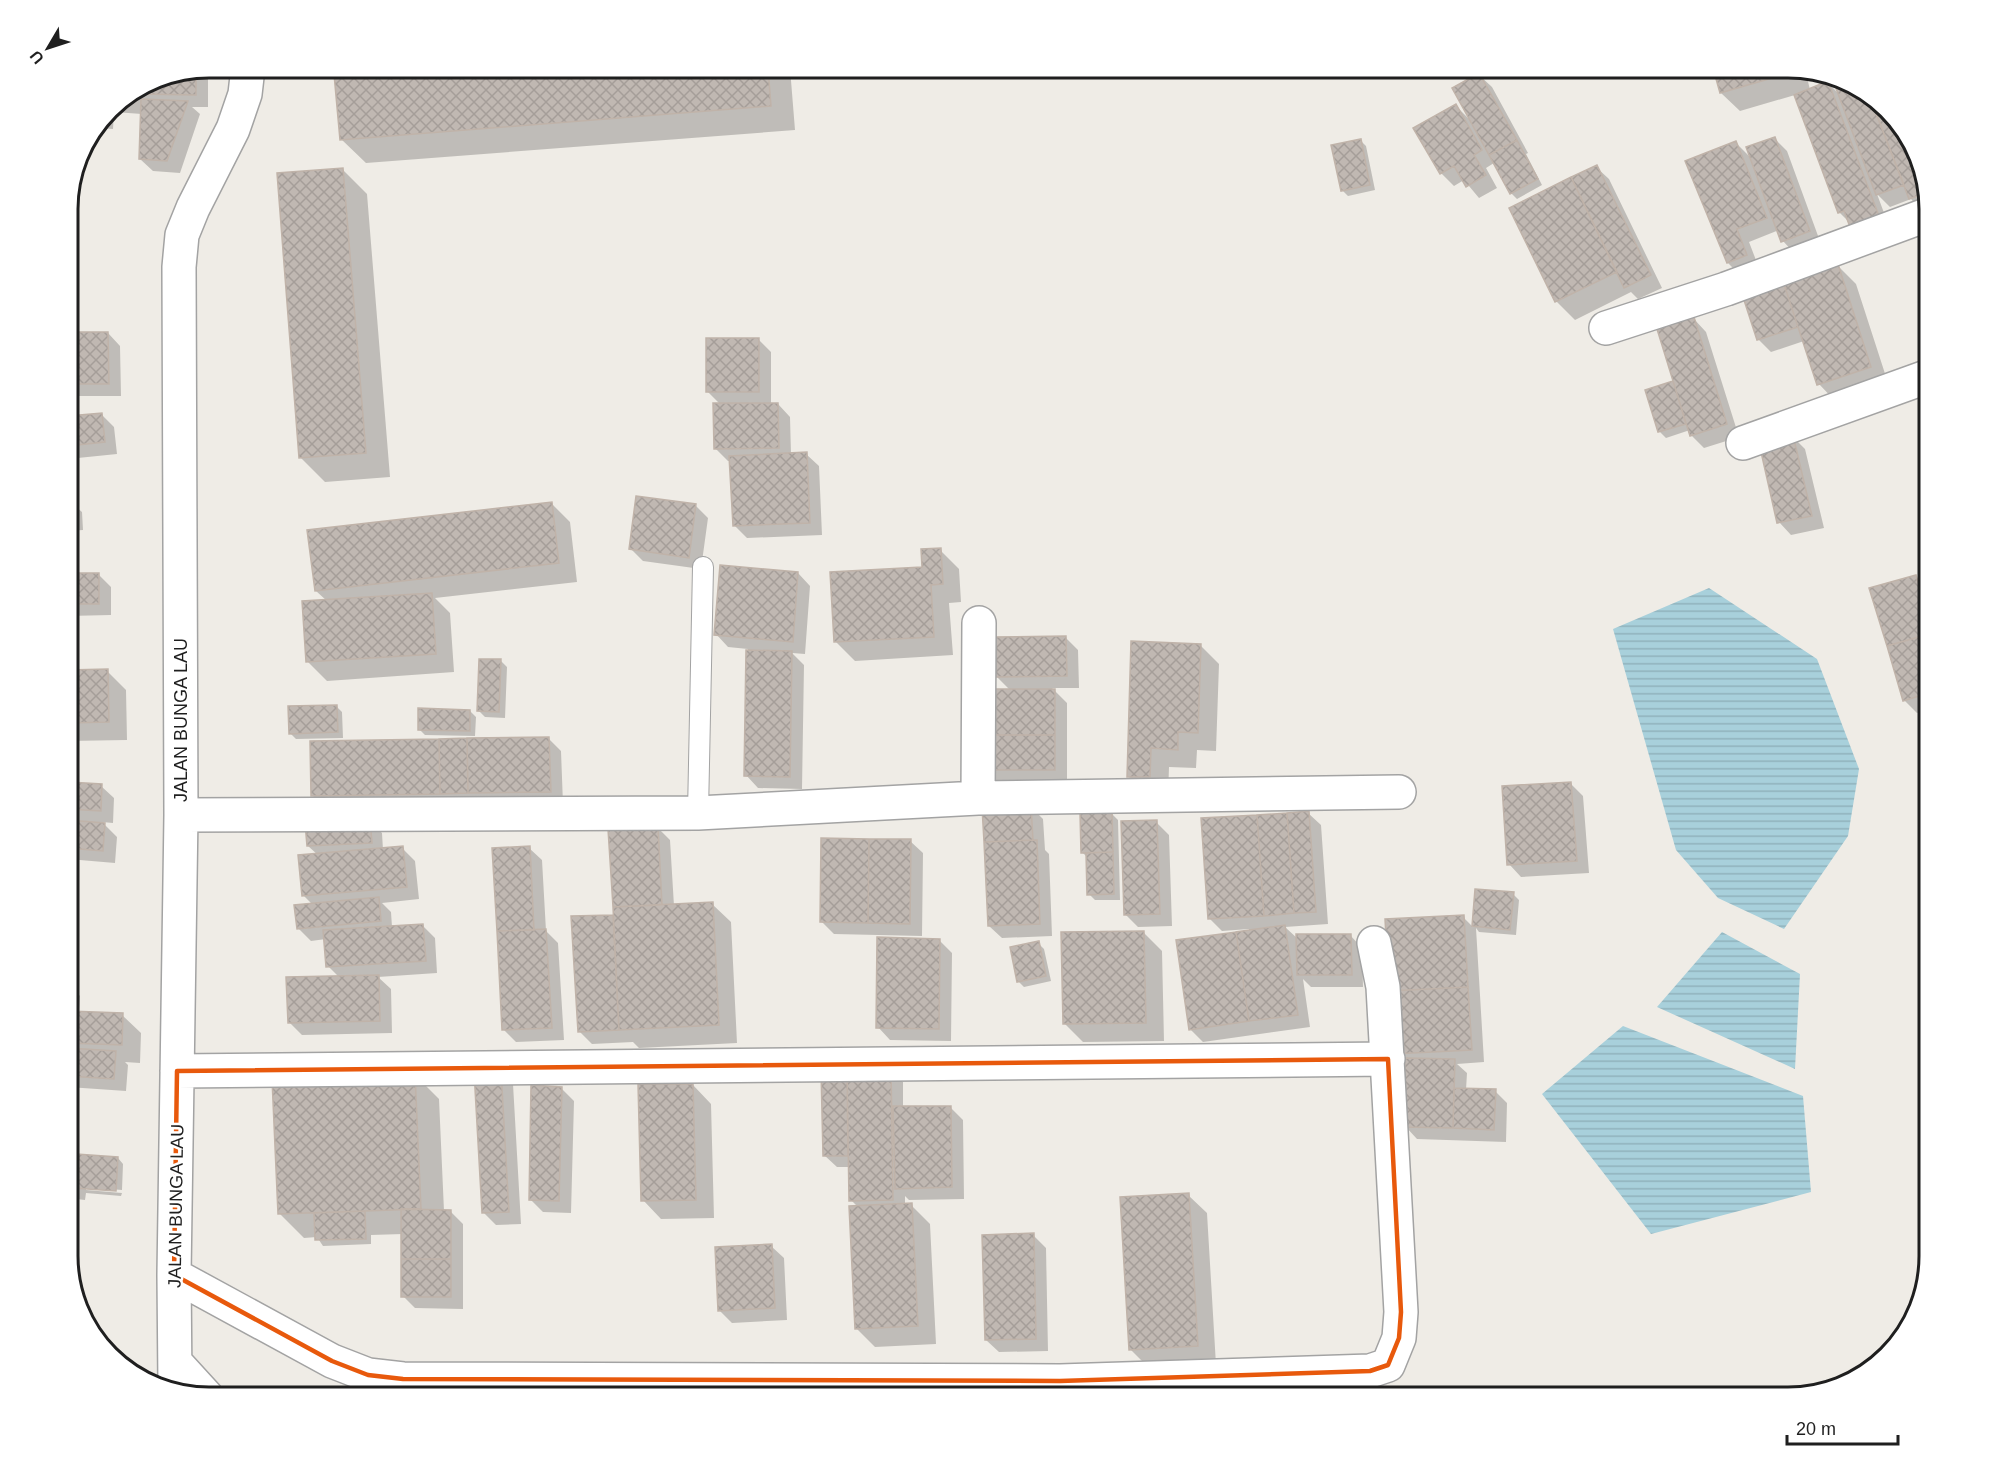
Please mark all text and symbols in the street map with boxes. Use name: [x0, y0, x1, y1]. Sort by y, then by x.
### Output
north arrow: [18, 18, 78, 78]
text: U: [26, 47, 47, 67]
street label: JALAN BUNGA LAU: [171, 638, 191, 802]
street label: JALAN BUNGA LAU: [165, 1124, 187, 1288]
scale bar: [1787, 1408, 1898, 1446]
text: 20 m: [1796, 1419, 1836, 1439]

